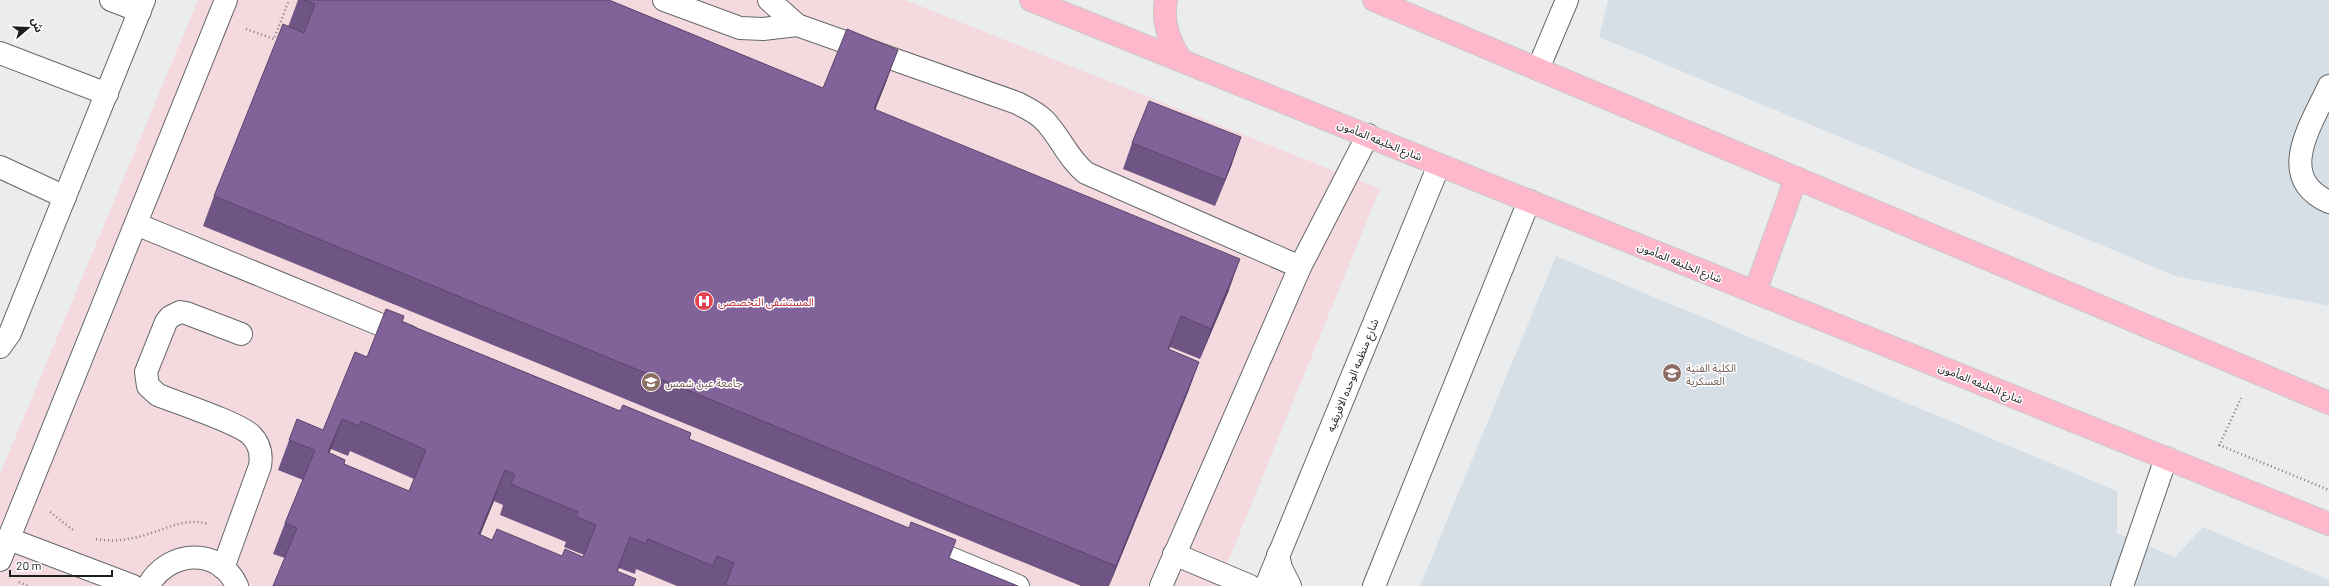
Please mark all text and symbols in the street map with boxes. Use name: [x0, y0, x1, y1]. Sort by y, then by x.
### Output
north arrow: [8, 8, 48, 48]
text: ش: [28, 15, 47, 34]
street label: شارع الخليفه المأمون: [1335, 117, 1425, 165]
street label: شارع الخليفه المأمون: [1635, 239, 1725, 287]
hospital icon: المستشفى التخصصى: [693, 290, 715, 312]
place label: المستشفى التخصصى: [718, 295, 814, 309]
street label: شارع منظمه الوحده الافريقيه: [1323, 316, 1383, 434]
street label: شارع الخليفه المأمون: [1936, 360, 2026, 408]
place label: الكلية الفنية العسكرية: [1686, 361, 1736, 388]
school or university icon: الكلية الفنية العسكرية: [1661, 362, 1683, 384]
school or university icon: جامعة عين شمس: [640, 371, 662, 393]
place label: جامعة عين شمس: [665, 376, 743, 390]
scale bar: [10, 552, 112, 578]
text: 20 m: [16, 558, 42, 572]

